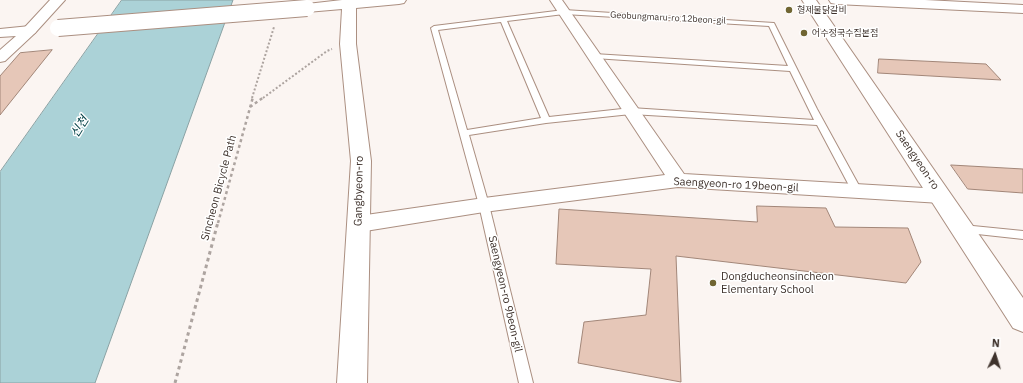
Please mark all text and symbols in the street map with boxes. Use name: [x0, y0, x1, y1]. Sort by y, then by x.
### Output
marker: 형제물닭갈비: [784, 5, 794, 15]
place label: 형제물닭갈비: [797, 5, 847, 15]
street label: Geobungmaru-ro 12beon-gil: [610, 10, 726, 26]
marker: 어수정국수집본점: [799, 28, 809, 38]
place label: 어수정국수집본점: [812, 28, 878, 38]
water label: 신천: [68, 114, 92, 140]
street label: Saengyeon-ro: [892, 128, 942, 192]
street label: Sincheon Bicycle Path: [199, 134, 239, 242]
street label: Gangbyeon-ro: [352, 156, 366, 226]
street label: Saengyeon-ro 19beon-gil: [673, 175, 799, 195]
street label: Saengyeon-ro 9beon-gil: [485, 235, 525, 353]
place label: Dongducheonsincheon Elementary School: [721, 270, 834, 296]
marker: Dongducheonsincheon Elementary School: [708, 278, 718, 288]
north arrow: [975, 335, 1015, 375]
text: N: [991, 336, 1000, 350]

